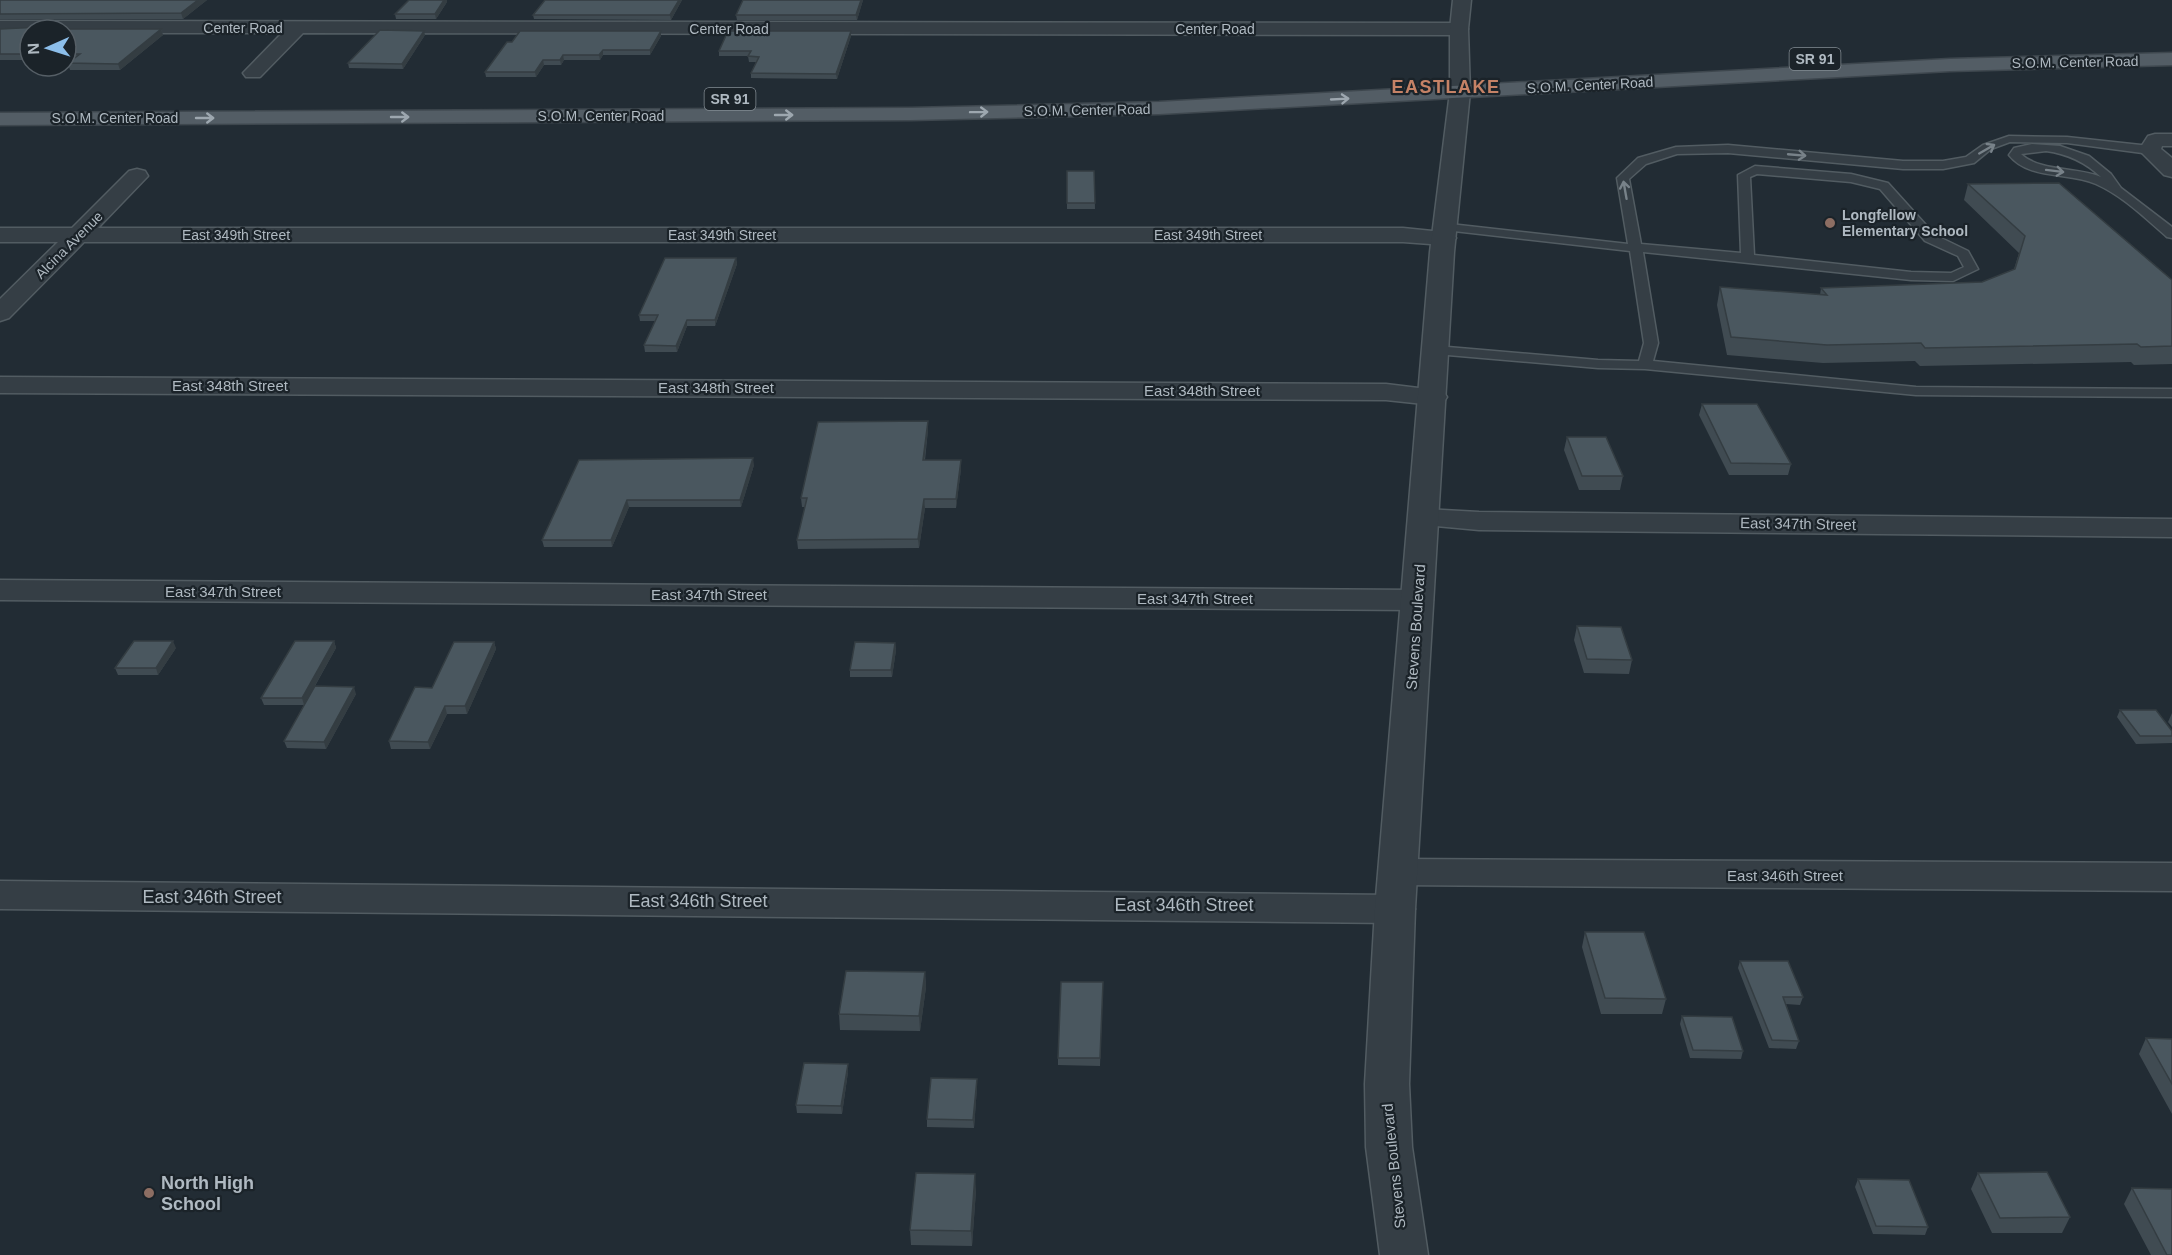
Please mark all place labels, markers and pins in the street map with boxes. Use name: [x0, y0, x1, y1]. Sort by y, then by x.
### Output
place label: Longfellow Elementary School: [1842, 207, 1968, 239]
marker: Longfellow Elementary School: [1823, 216, 1837, 230]
place label: North High School: [161, 1173, 254, 1214]
marker: North High School: [142, 1186, 156, 1200]

